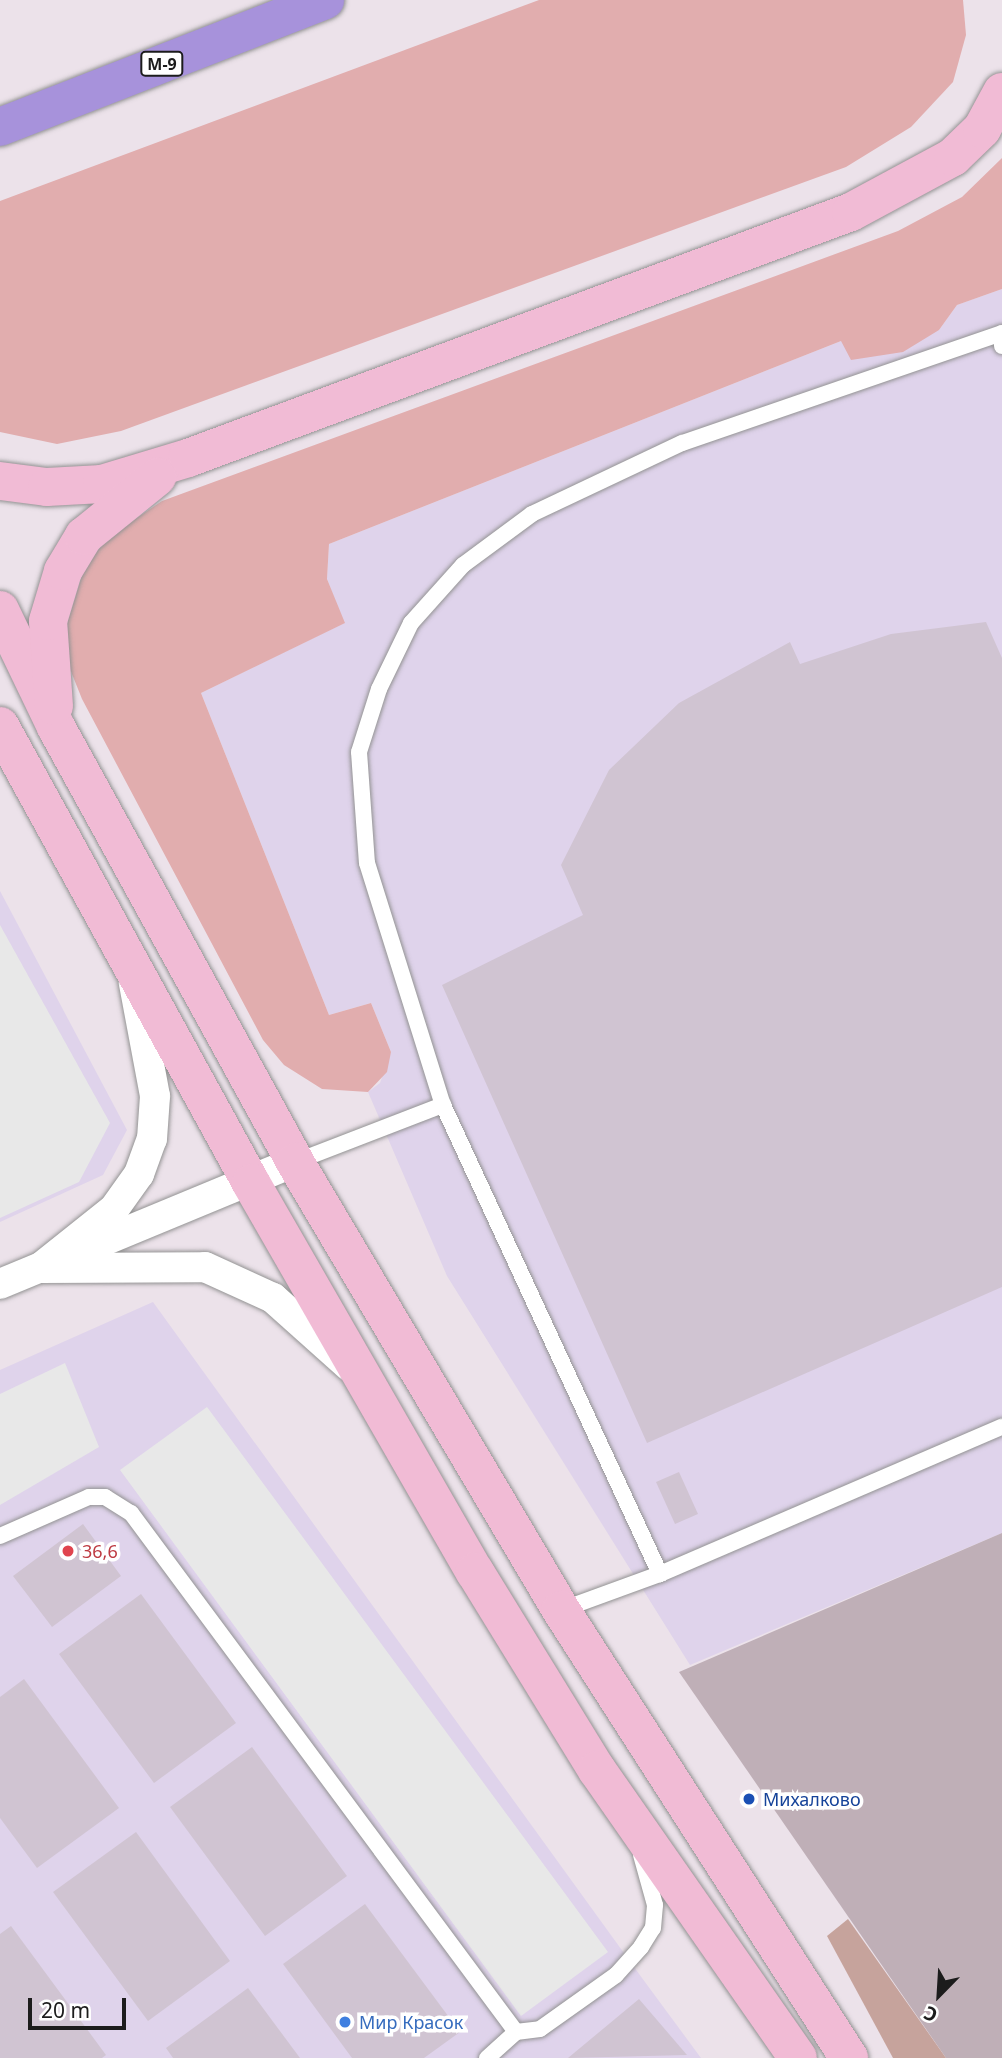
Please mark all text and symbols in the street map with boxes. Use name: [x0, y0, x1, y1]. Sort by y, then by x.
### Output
road number: М-9: [139, 52, 185, 76]
place label: 36,6: [82, 1540, 118, 1562]
marker: 36,6: [60, 1543, 76, 1559]
place label: Михалково: [763, 1788, 861, 1810]
marker: Михалково: [741, 1791, 757, 1807]
north arrow: [904, 1960, 974, 2030]
scale bar: [32, 1984, 130, 2028]
text: 20 m: [41, 1996, 90, 2024]
text: С: [920, 2000, 941, 2029]
place label: Мир Красок: [359, 2011, 463, 2033]
marker: Мир Красок: [337, 2014, 353, 2030]

